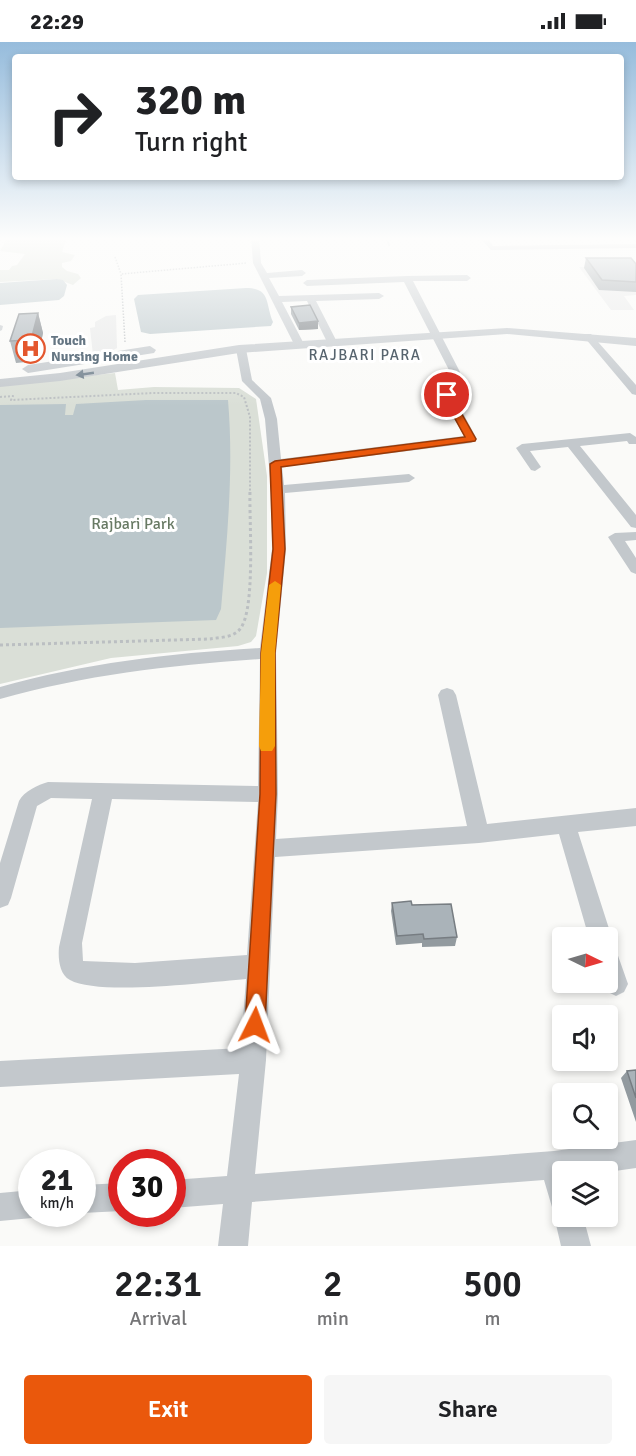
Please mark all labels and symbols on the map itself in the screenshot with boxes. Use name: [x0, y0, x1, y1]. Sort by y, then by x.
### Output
hospital icon: Touch Nursing Home: [14, 332, 46, 364]
place label: Touch Nursing Home: [51, 332, 138, 365]
district label: RAJBARI PARA: [308, 346, 422, 364]
pin: [421, 369, 472, 420]
one-way arrow: [75, 370, 94, 379]
park label: Rajbari Park: [91, 514, 175, 534]
north arrow: [552, 927, 618, 993]
position arrow: [223, 993, 287, 1057]
speed limit sign: 30: [108, 1149, 186, 1227]

